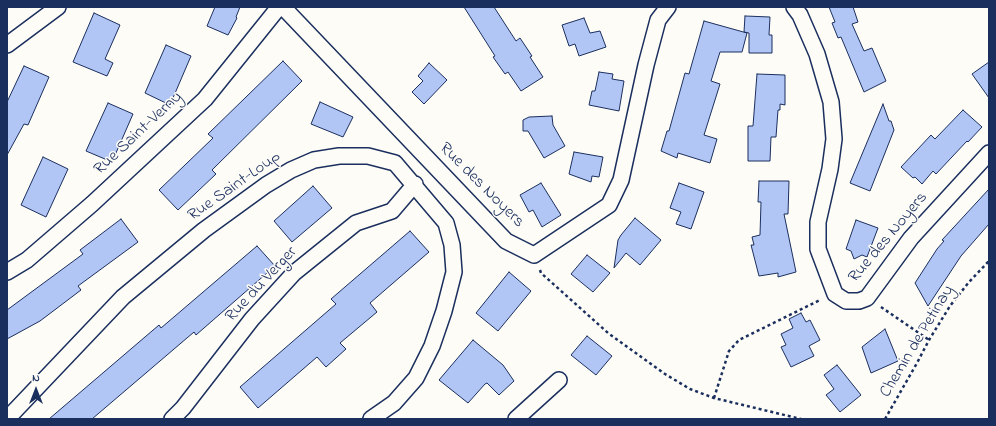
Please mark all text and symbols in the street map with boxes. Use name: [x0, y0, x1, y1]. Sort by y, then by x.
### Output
street label: Rue Saint-Verny: [91, 88, 187, 180]
street label: Rue des Noyers: [434, 139, 528, 233]
street label: Rue Saint-Loup: [185, 147, 285, 227]
street label: Rue des Noyers: [845, 188, 933, 288]
street label: Rue du Verger: [222, 243, 302, 327]
street label: Chemin de Petinay: [876, 282, 960, 402]
north arrow: [16, 370, 56, 410]
text: N: [32, 370, 40, 386]

